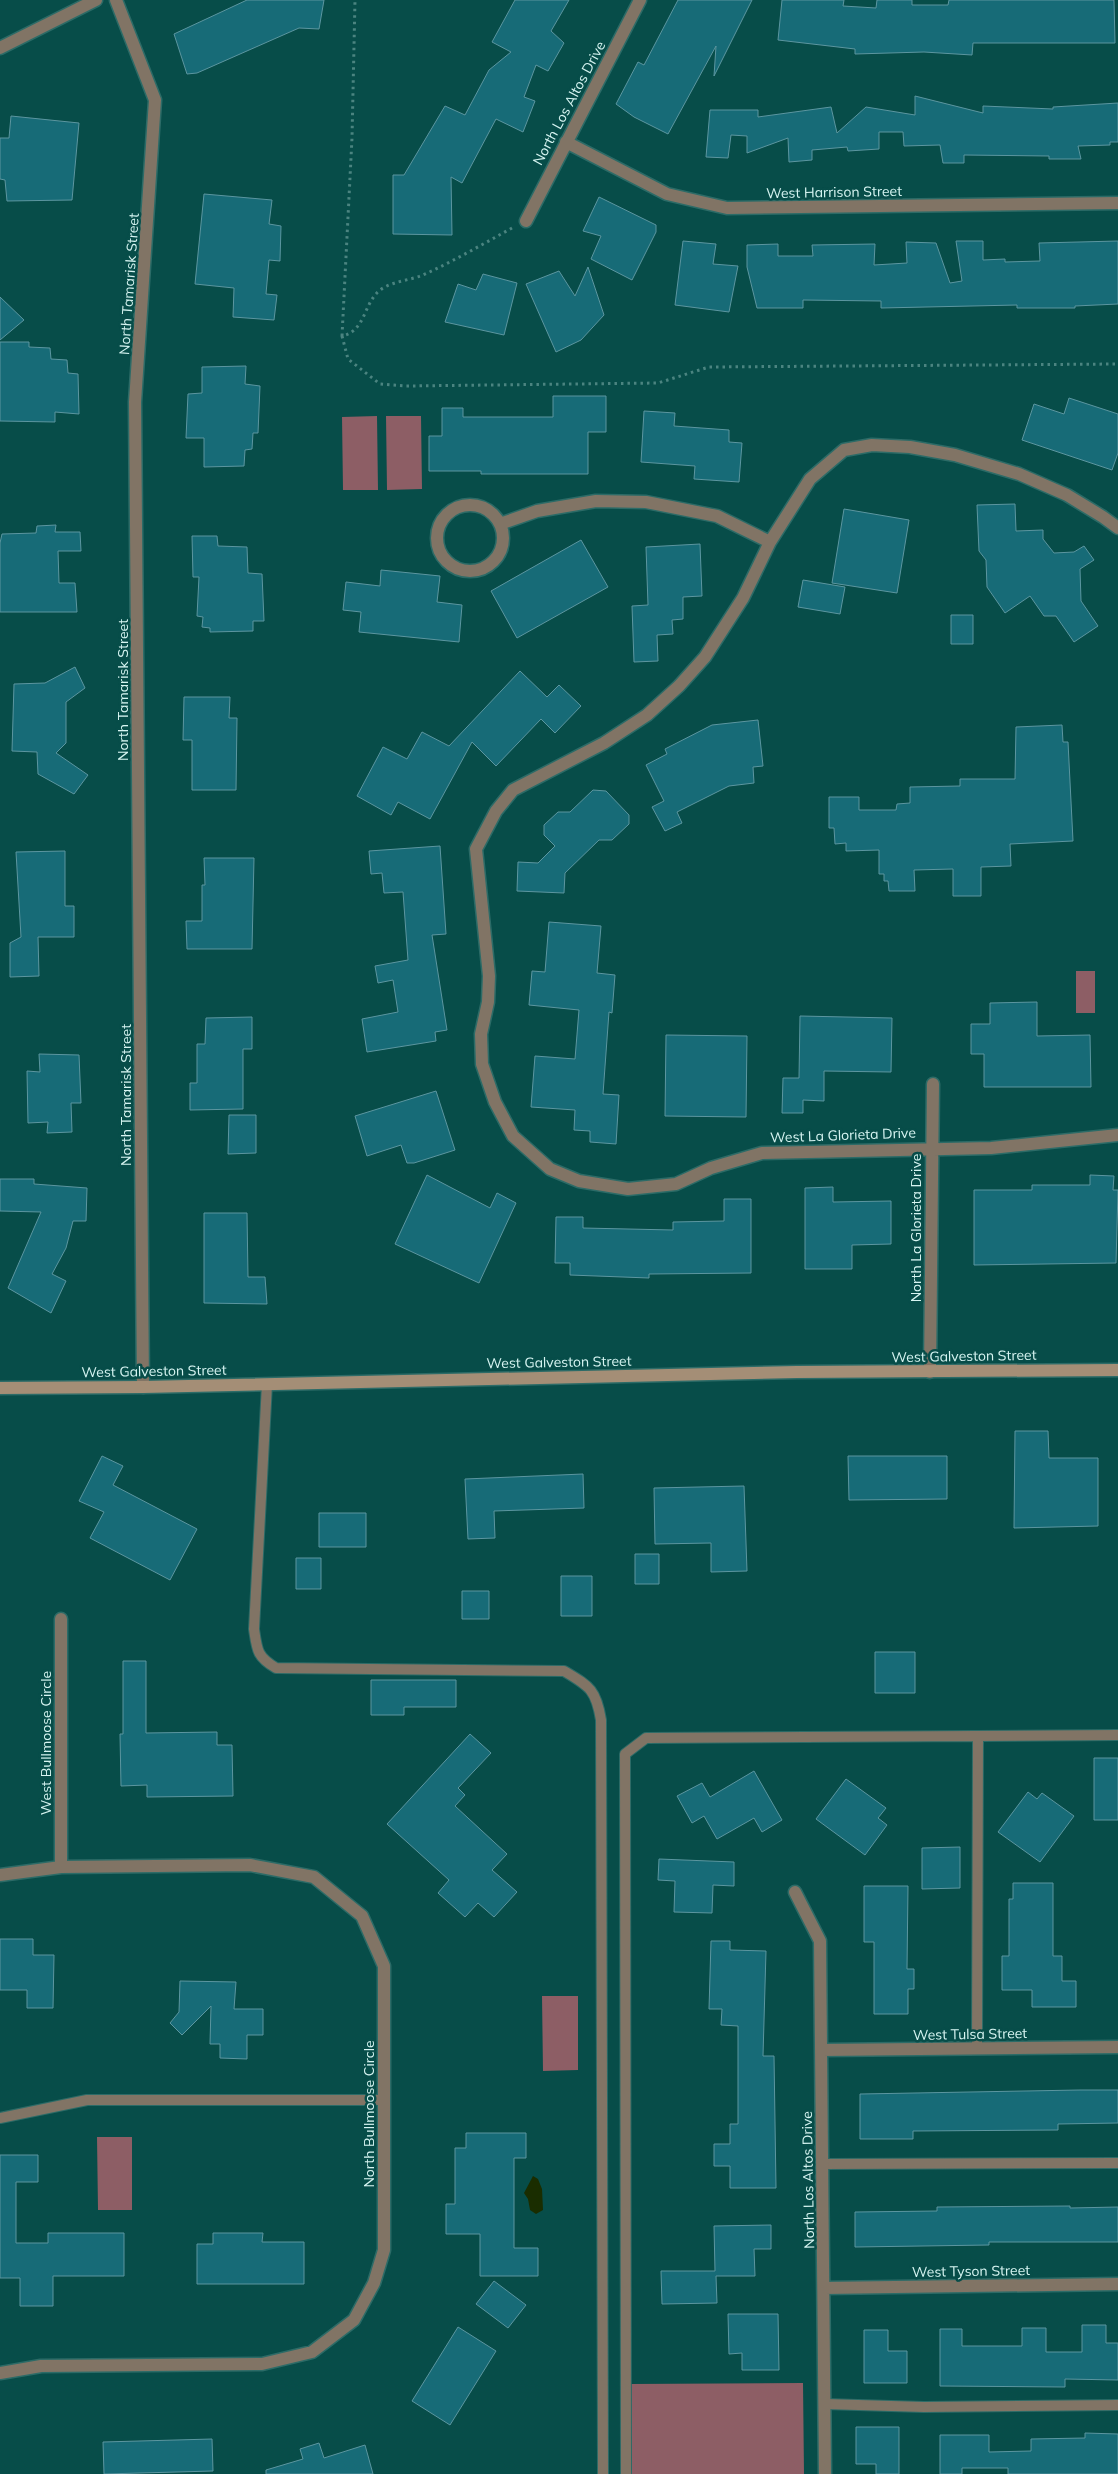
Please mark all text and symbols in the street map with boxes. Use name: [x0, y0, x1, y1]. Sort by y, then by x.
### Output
street label: North Los Altos Drive: [529, 38, 609, 168]
street label: West Harrison Street: [766, 182, 902, 202]
street label: North Tamarisk Street: [115, 212, 143, 355]
street label: North Tamarisk Street: [114, 619, 132, 761]
street label: North Tamarisk Street: [117, 1024, 135, 1166]
street label: West La Glorieta Drive: [770, 1123, 916, 1147]
street label: North La Glorieta Drive: [907, 1154, 925, 1302]
street label: West Galveston Street: [891, 1346, 1037, 1366]
street label: West Galveston Street: [486, 1352, 632, 1372]
street label: West Galveston Street: [81, 1361, 227, 1381]
street label: West Bullmoose Circle: [37, 1671, 55, 1815]
street label: West Tulsa Street: [913, 2024, 1027, 2044]
street label: North Bullmoose Circle: [360, 2040, 378, 2188]
street label: North Los Altos Drive: [798, 2111, 818, 2249]
street label: West Tyson Street: [912, 2261, 1030, 2281]

